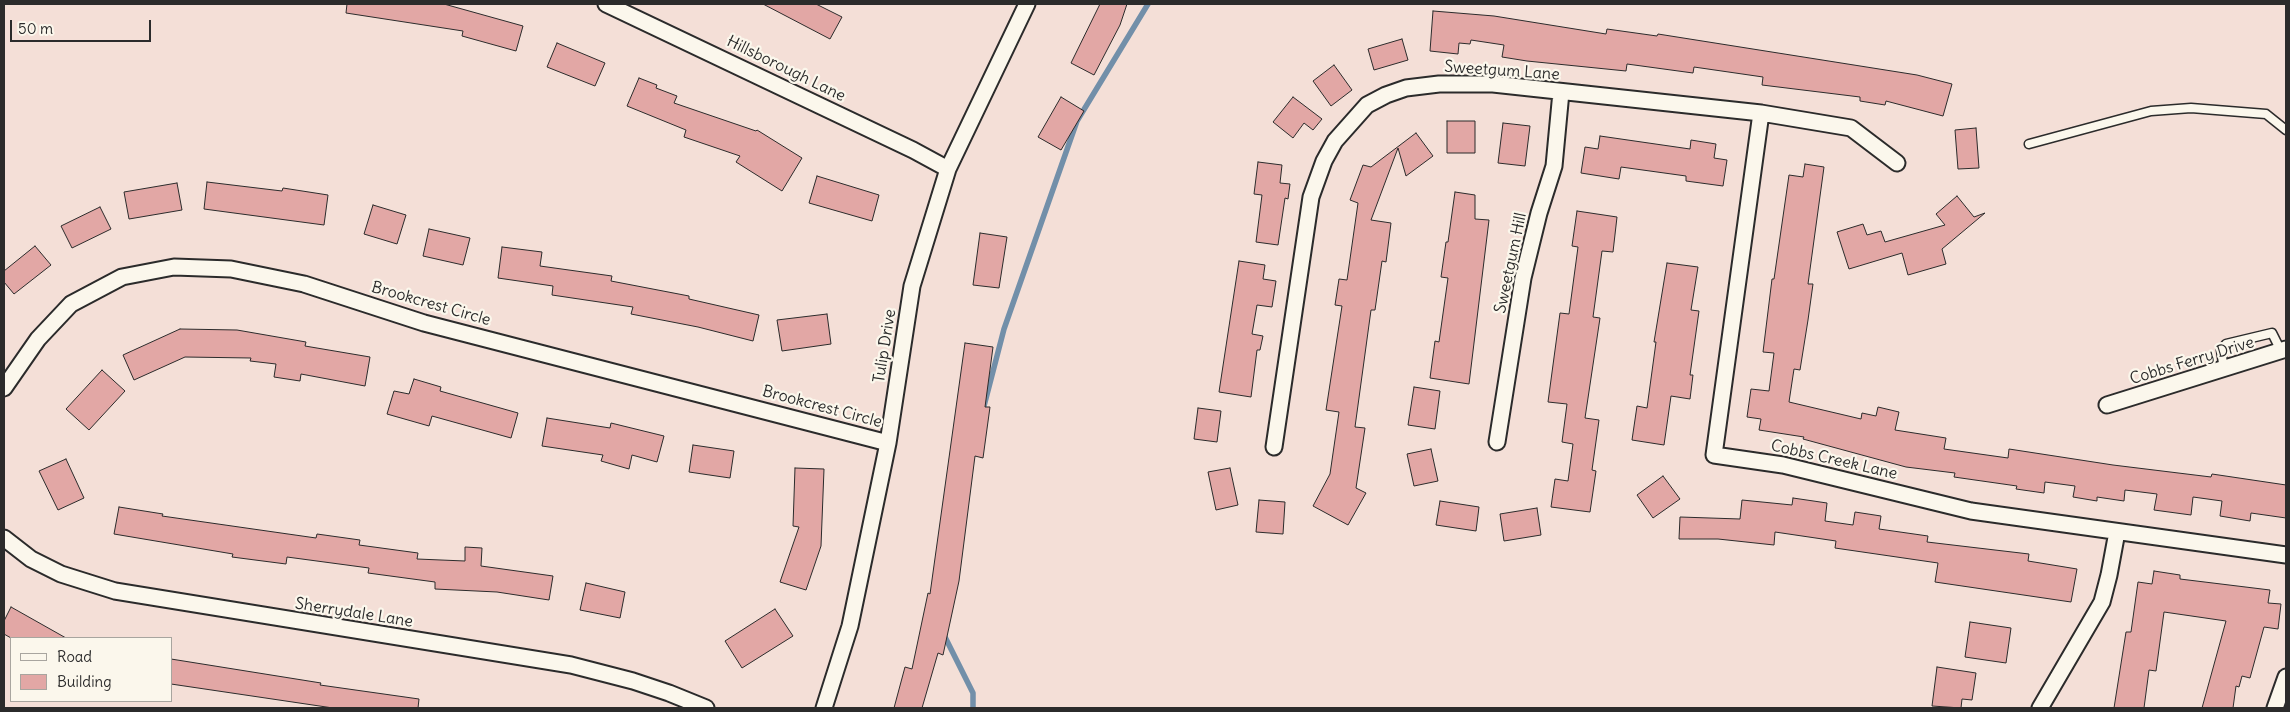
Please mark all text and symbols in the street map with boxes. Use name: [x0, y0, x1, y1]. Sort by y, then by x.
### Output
scale bar: [12, 10, 154, 42]
text: 50 m: [18, 19, 53, 38]
street label: Hillsborough Lane: [724, 32, 848, 106]
street label: Sweetgum Lane: [1444, 57, 1560, 85]
street label: Sweetgum Hill: [1491, 211, 1531, 315]
street label: Brookcrest Circle: [369, 278, 493, 330]
street label: Tulip Drive: [870, 308, 900, 384]
street label: Cobbs Ferry Drive: [2128, 333, 2256, 389]
street label: Brookcrest Circle: [760, 382, 884, 432]
street label: Cobbs Creek Lane: [1769, 436, 1899, 484]
street label: Sherrydale Lane: [294, 594, 414, 632]
legend: [10, 637, 172, 702]
text: Road: [57, 647, 92, 666]
text: Building: [57, 672, 112, 691]

